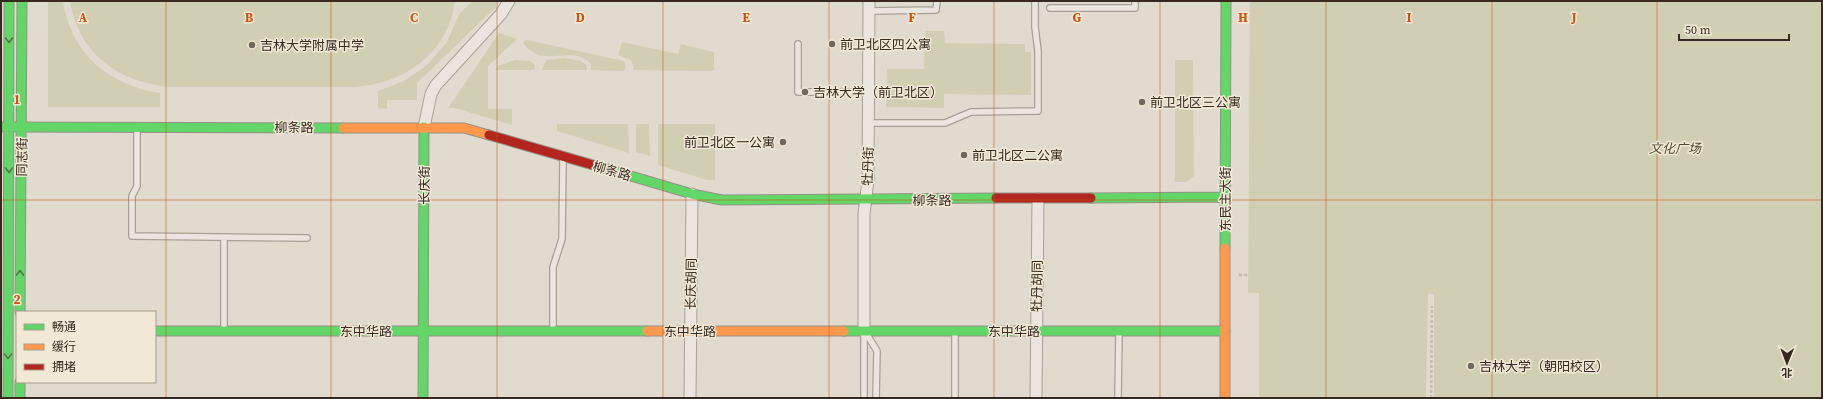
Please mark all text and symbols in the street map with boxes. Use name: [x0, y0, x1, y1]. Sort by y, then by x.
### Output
text: A: [79, 9, 88, 26]
text: B: [245, 9, 254, 26]
text: C: [410, 9, 418, 26]
text: D: [575, 9, 585, 26]
text: E: [742, 9, 750, 26]
text: F: [908, 9, 916, 26]
text: G: [1073, 9, 1082, 26]
text: H: [1238, 9, 1248, 26]
text: I: [1406, 9, 1412, 26]
text: J: [1570, 9, 1577, 26]
scale bar: [1679, 16, 1789, 42]
text: 50 m: [1685, 22, 1711, 38]
place label: 前卫北区四公寓: [840, 36, 931, 53]
one-way arrow: [5, 37, 13, 43]
place label: 吉林大学附属中学: [260, 37, 364, 54]
marker: 前卫北区四公寓: [827, 39, 837, 49]
marker: 吉林大学附属中学: [247, 40, 257, 50]
place label: 吉林大学（前卫北区）: [813, 84, 943, 101]
marker: 吉林大学（前卫北区）: [800, 87, 810, 97]
text: 1: [13, 91, 21, 108]
place label: 前卫北区三公寓: [1150, 94, 1241, 111]
marker: 前卫北区三公寓: [1137, 97, 1147, 107]
street label: 柳条路: [274, 119, 314, 136]
place label: 前卫北区一公寓: [684, 134, 775, 151]
street label: 同志街: [13, 137, 31, 177]
marker: 前卫北区一公寓: [778, 137, 788, 147]
park label: 文化广场: [1649, 140, 1702, 157]
street label: 牡丹街: [859, 146, 877, 186]
place label: 前卫北区二公寓: [972, 147, 1063, 164]
marker: 前卫北区二公寓: [959, 150, 969, 160]
street label: 柳条路: [591, 157, 633, 185]
street label: 长庆街: [416, 165, 433, 205]
street label: 东民主大街: [1217, 166, 1234, 232]
one-way arrow: [5, 167, 13, 173]
street label: 柳条路: [912, 192, 952, 209]
street label: 长庆胡同: [682, 258, 700, 310]
street label: 牡丹胡同: [1028, 260, 1046, 312]
one-way arrow: [16, 270, 24, 276]
text: 2: [13, 291, 21, 308]
legend: [16, 311, 156, 383]
text: 畅通: [52, 319, 76, 335]
street label: 东中华路: [340, 323, 392, 340]
street label: 东中华路: [664, 323, 716, 340]
street label: 东中华路: [988, 323, 1040, 340]
text: 缓行: [52, 339, 76, 355]
north arrow: [1767, 343, 1807, 383]
one-way arrow: [4, 353, 12, 359]
place label: 吉林大学（朝阳校区）: [1479, 358, 1609, 375]
text: 拥堵: [52, 359, 76, 375]
marker: 吉林大学（朝阳校区）: [1466, 361, 1476, 371]
text: 北: [1781, 365, 1792, 380]

